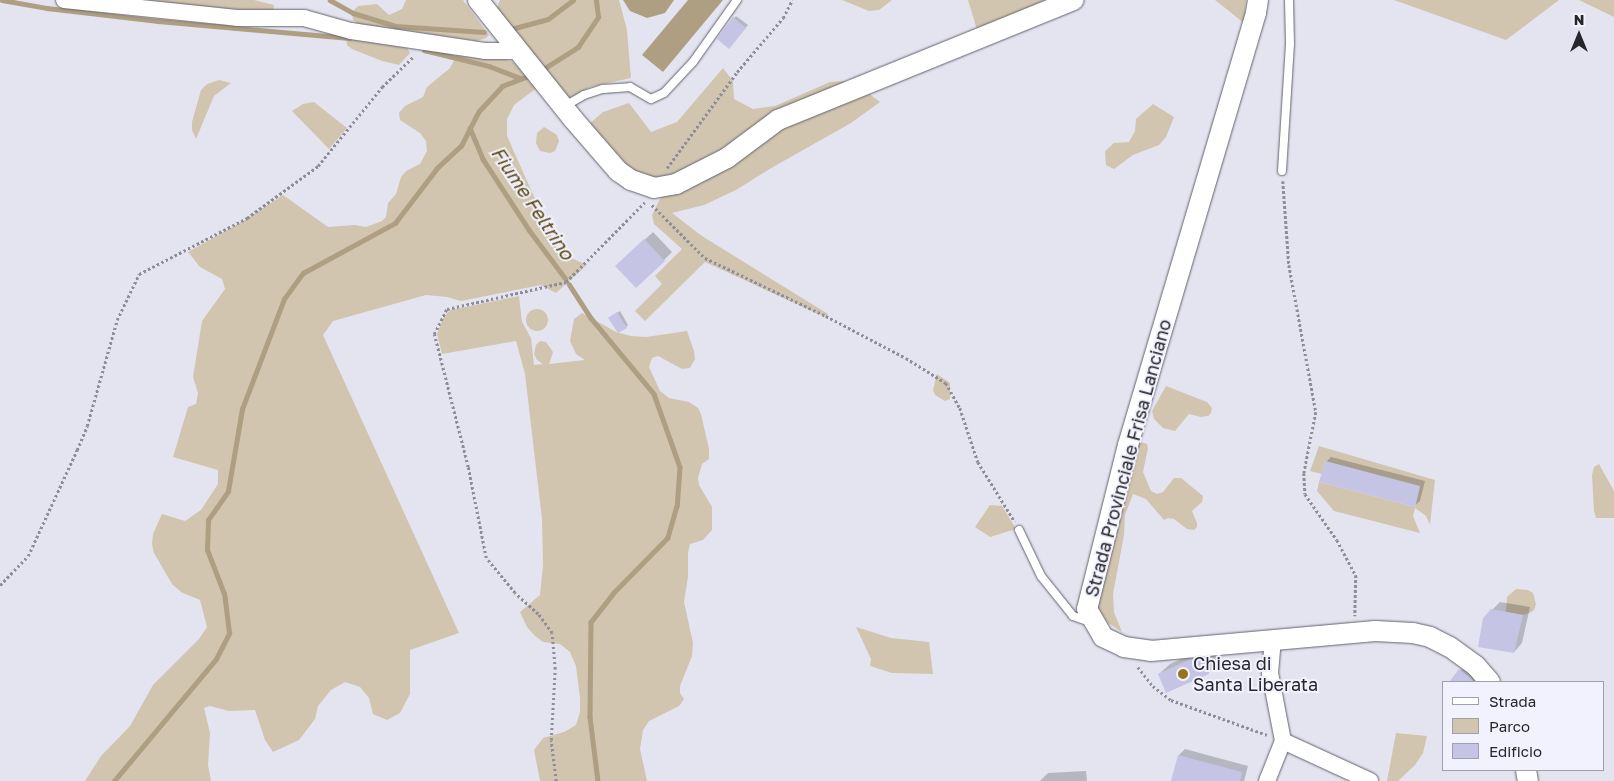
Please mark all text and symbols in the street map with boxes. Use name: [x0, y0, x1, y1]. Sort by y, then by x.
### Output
north arrow: [1554, 10, 1604, 60]
text: N: [1574, 11, 1584, 28]
water label: Fiume Feltrino: [487, 142, 579, 264]
street label: Strada Provinciale Frisa Lanciano: [1080, 317, 1176, 599]
place label: Chiesa di Santa Liberata: [1193, 653, 1318, 696]
marker: Chiesa di Santa Liberata: [1177, 668, 1189, 680]
legend: [1442, 681, 1604, 771]
text: Strada: [1489, 692, 1536, 710]
text: Parco: [1489, 717, 1530, 735]
text: Edificio: [1489, 742, 1542, 760]

